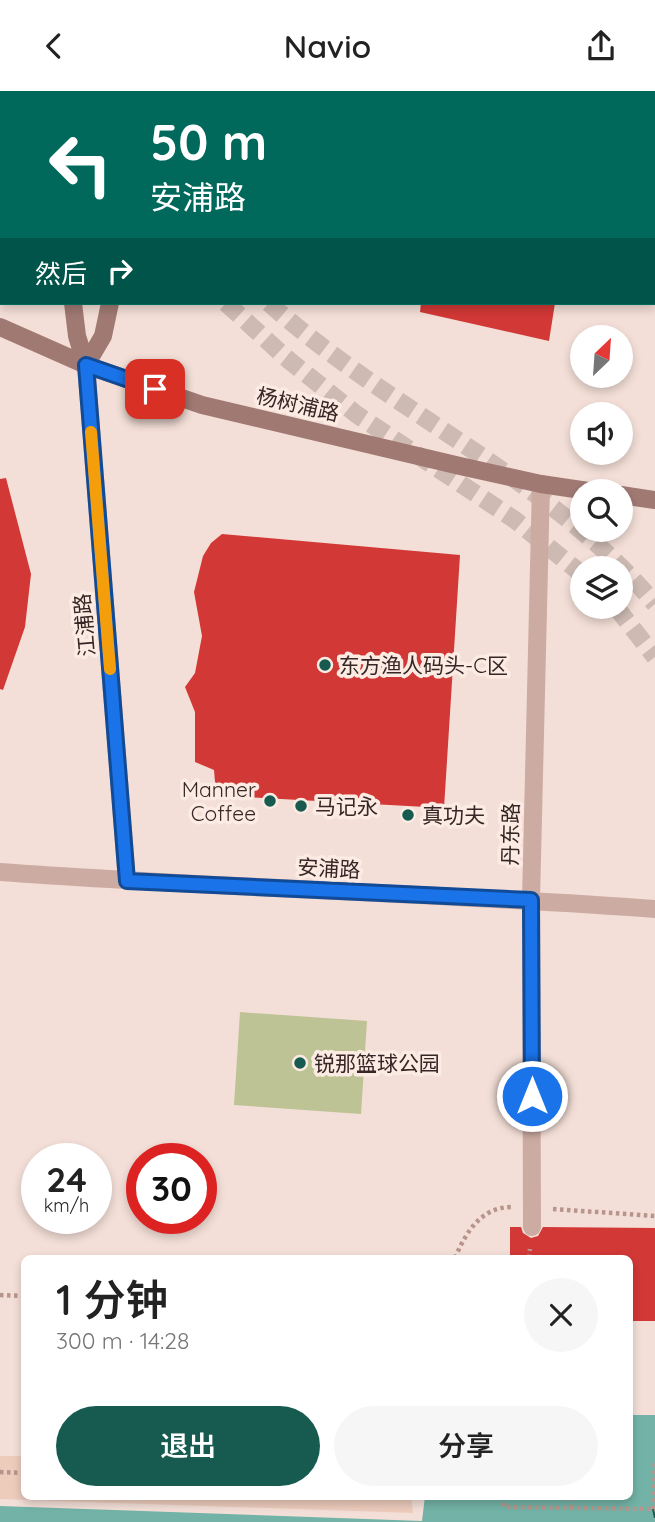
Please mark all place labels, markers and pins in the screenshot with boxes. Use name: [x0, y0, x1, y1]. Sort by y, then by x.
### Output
pin: [125, 359, 185, 419]
place label: 东方渔人码头-C区: [339, 652, 508, 678]
marker: 东方渔人码头-C区: [317, 657, 333, 673]
place label: Manner Coffee: [182, 776, 256, 826]
marker: Manner Coffee: [262, 793, 278, 809]
place label: 马记永: [315, 793, 378, 819]
marker: 马记永: [293, 798, 309, 814]
place label: 真功夫: [422, 802, 485, 828]
marker: 真功夫: [400, 807, 416, 823]
place label: 锐那篮球公园: [314, 1050, 440, 1076]
marker: 锐那篮球公园: [292, 1055, 308, 1071]

